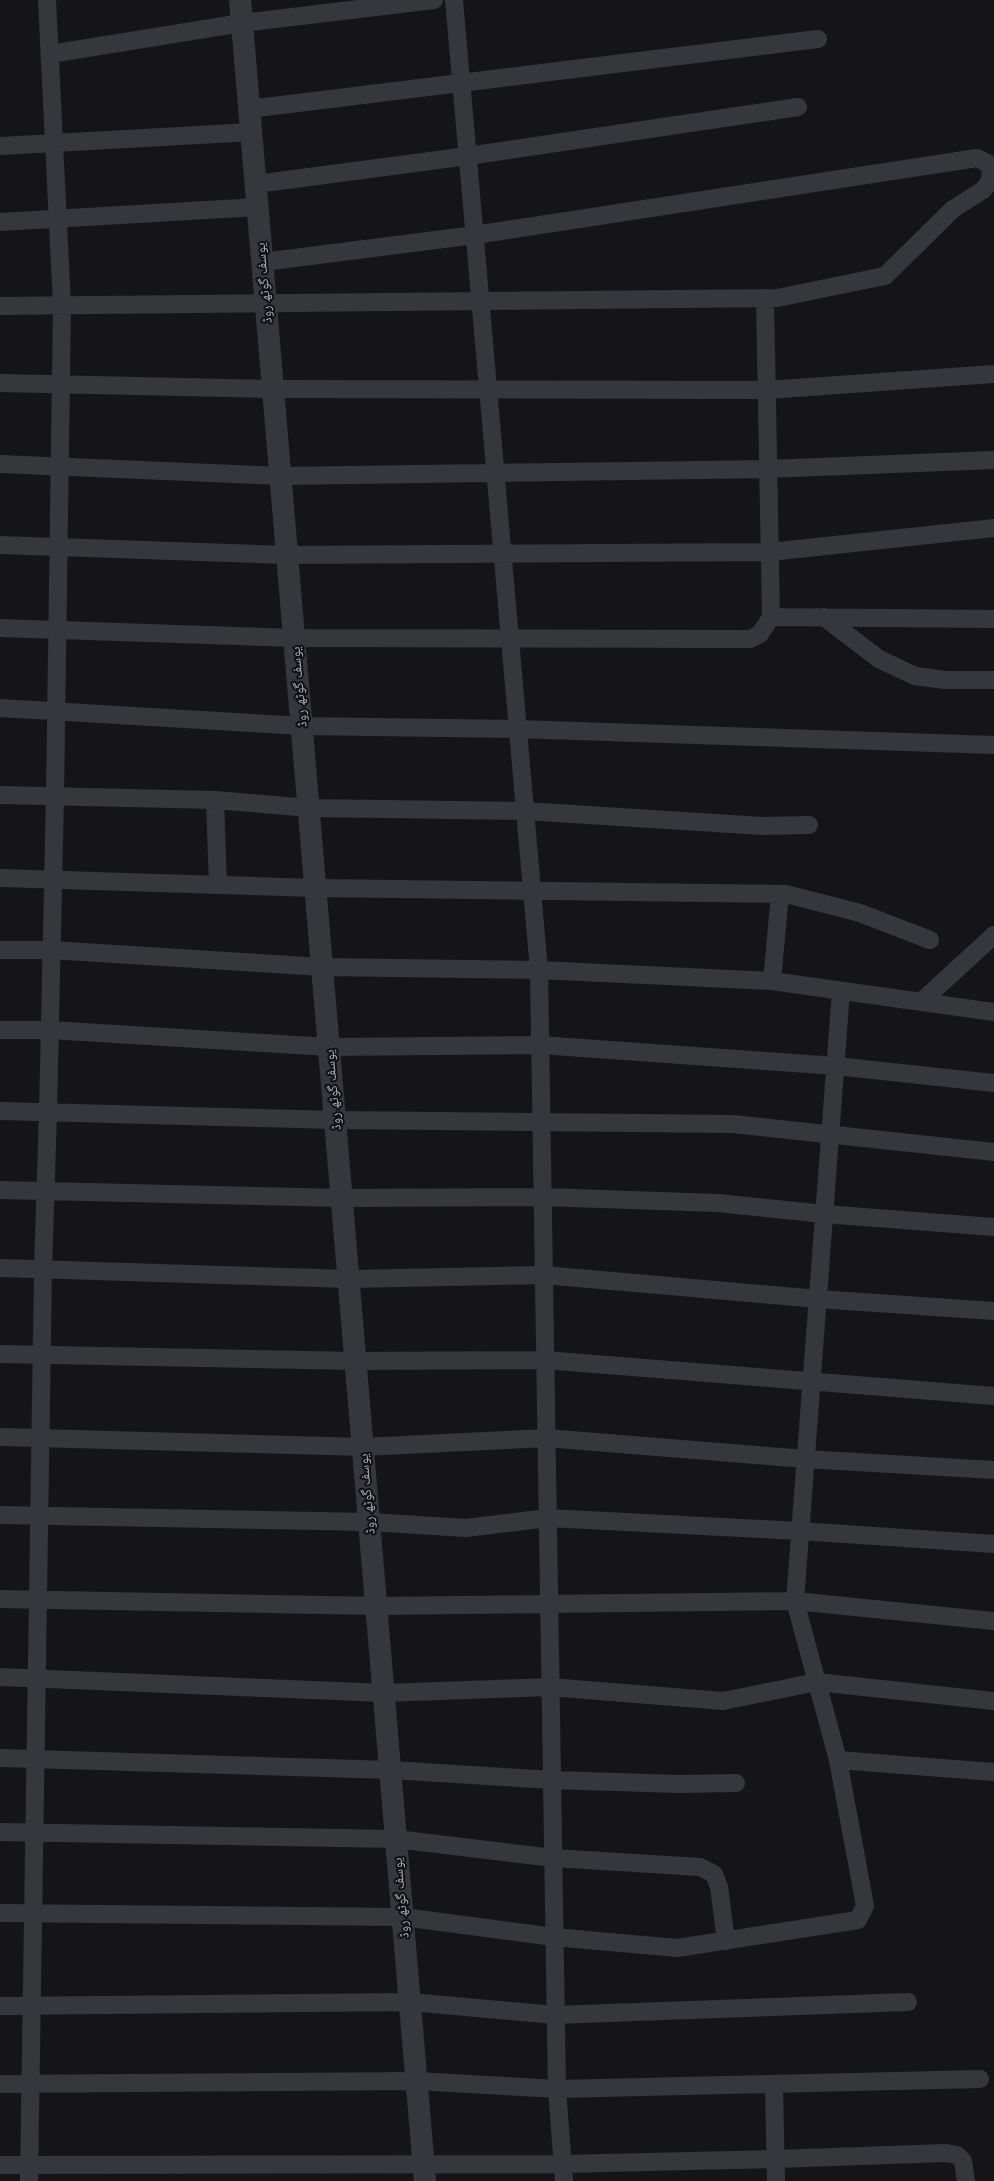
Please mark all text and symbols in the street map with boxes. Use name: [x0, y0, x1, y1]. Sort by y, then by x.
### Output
street label: یوسف گوٹھ روڈ: [252, 242, 276, 324]
street label: یوسف گوٹھ روڈ: [287, 646, 311, 728]
street label: یوسف گوٹھ روڈ: [321, 1049, 345, 1131]
street label: یوسف گوٹھ روڈ: [355, 1453, 379, 1535]
street label: یوسف گوٹھ روڈ: [389, 1857, 413, 1939]

